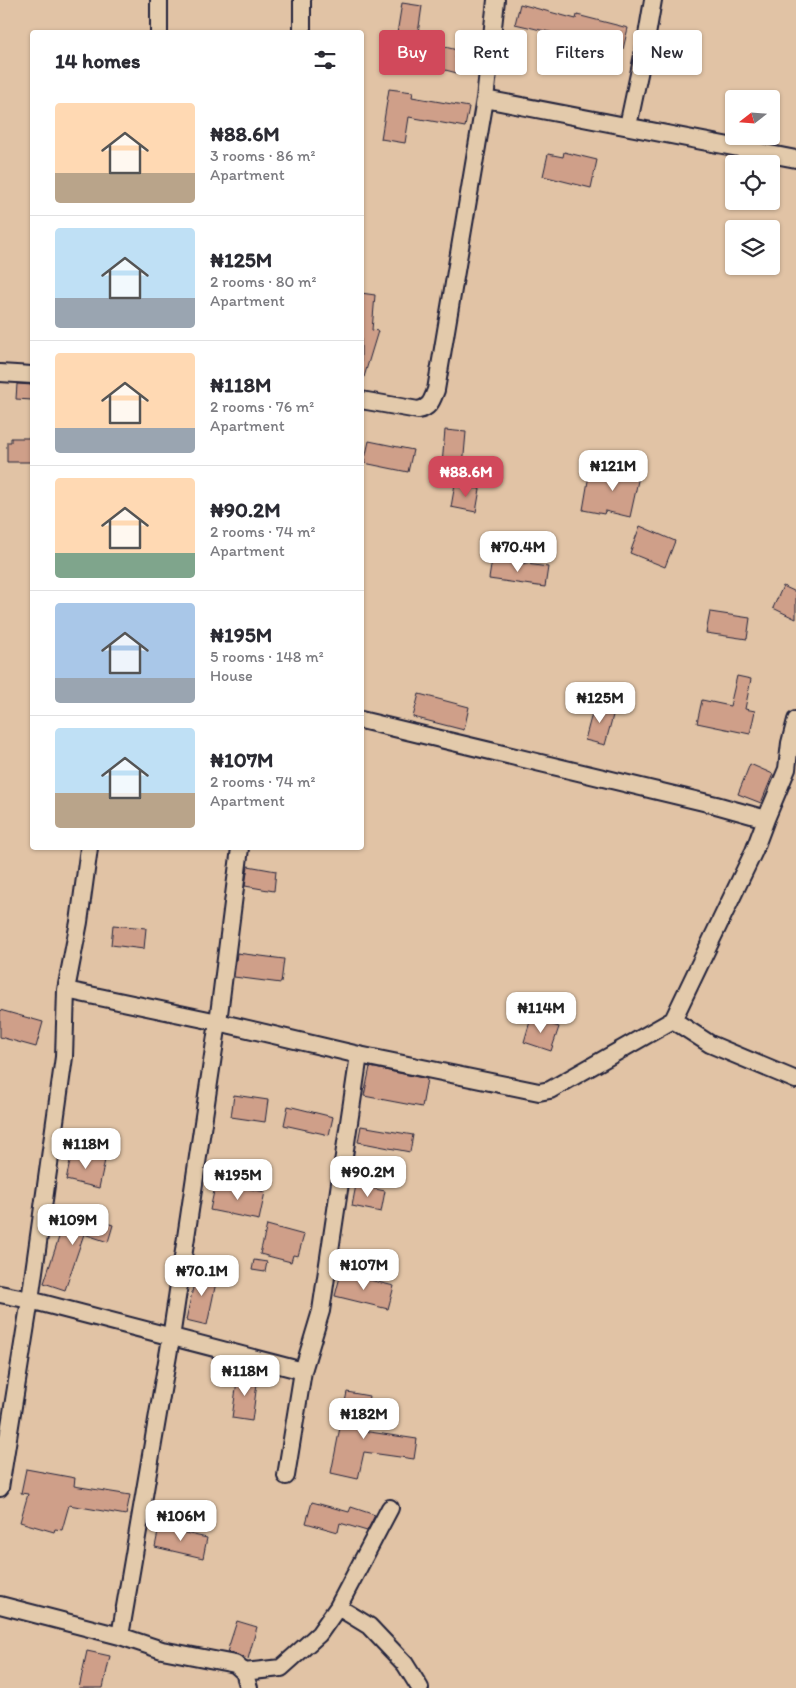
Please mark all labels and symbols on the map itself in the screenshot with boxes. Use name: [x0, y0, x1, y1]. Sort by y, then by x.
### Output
north arrow: [725, 90, 780, 145]
pin: ₦121M: [578, 450, 648, 492]
pin: ₦88.6M: [425, 456, 507, 498]
pin: ₦70.4M: [477, 530, 559, 573]
pin: ₦125M: [565, 682, 635, 724]
pin: ₦114M: [506, 992, 576, 1034]
pin: ₦118M: [51, 1128, 121, 1170]
pin: ₦90.2M: [327, 1156, 409, 1198]
pin: ₦195M: [203, 1158, 273, 1201]
pin: ₦109M: [38, 1204, 108, 1246]
pin: ₦107M: [329, 1248, 399, 1291]
pin: ₦70.1M: [161, 1254, 243, 1297]
pin: ₦118M: [210, 1354, 280, 1397]
pin: ₦182M: [329, 1398, 399, 1440]
pin: ₦106M: [146, 1500, 216, 1542]

